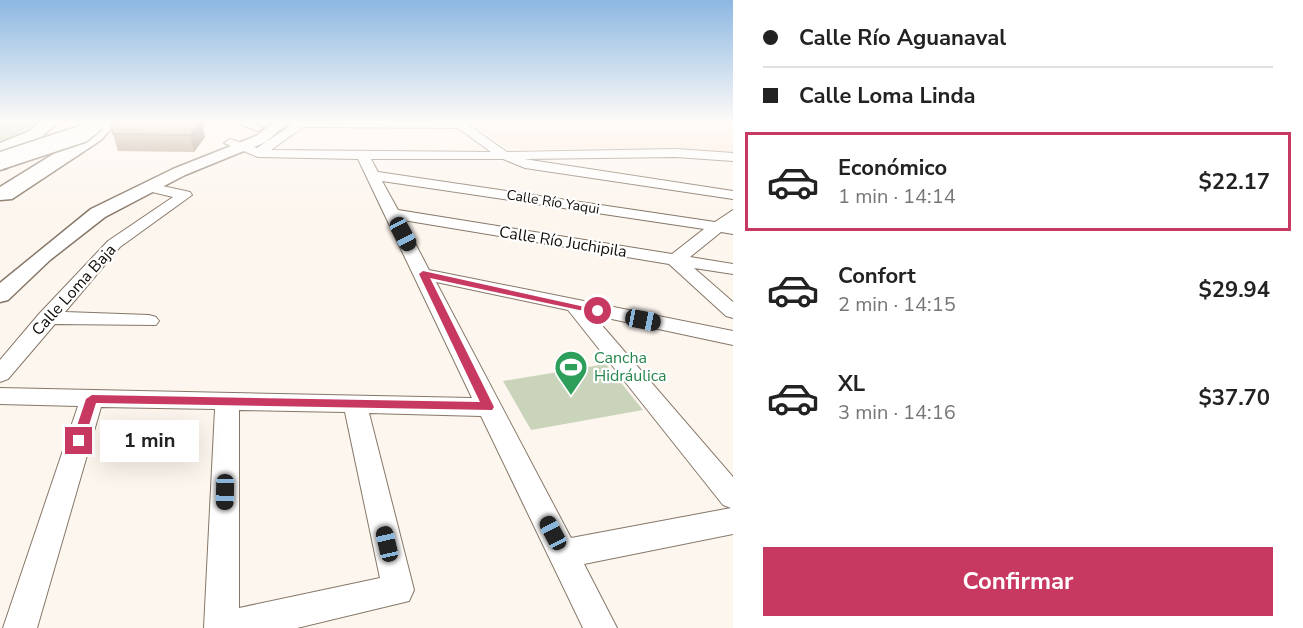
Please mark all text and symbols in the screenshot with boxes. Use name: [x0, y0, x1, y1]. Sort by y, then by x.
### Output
text: Calle Río Aguanaval: [799, 23, 1006, 53]
text: Calle Loma Linda: [799, 81, 976, 111]
text: Económico: [838, 153, 947, 183]
icon: car: [766, 155, 820, 209]
text: $22.17: [1199, 167, 1270, 197]
text: 1 min · 14:14: [838, 183, 956, 210]
street label: Calle Río Yaqui: [505, 185, 601, 219]
car: [387, 214, 419, 254]
street label: Calle Río Juchipila: [498, 221, 628, 263]
street label: Calle Loma Baja: [27, 239, 121, 341]
text: Confort: [838, 261, 916, 291]
icon: car: [766, 263, 820, 317]
text: $29.94: [1199, 275, 1270, 305]
text: 2 min · 14:15: [838, 291, 956, 318]
route start: [584, 297, 611, 324]
car: [624, 308, 662, 332]
place label: Cancha Hidráulica: [594, 347, 667, 387]
sports icon: Cancha Hidráulica: [553, 349, 589, 396]
text: XL: [838, 369, 865, 399]
icon: car: [766, 371, 820, 425]
text: $37.70: [1199, 383, 1270, 413]
text: 3 min · 14:16: [838, 399, 956, 426]
callout: 1 min: [100, 420, 199, 462]
route end: [65, 427, 92, 454]
text: 1 min: [124, 427, 175, 454]
car: [216, 474, 234, 510]
car: [537, 513, 569, 553]
car: [374, 524, 400, 564]
button: Confirmar: [763, 547, 1273, 616]

